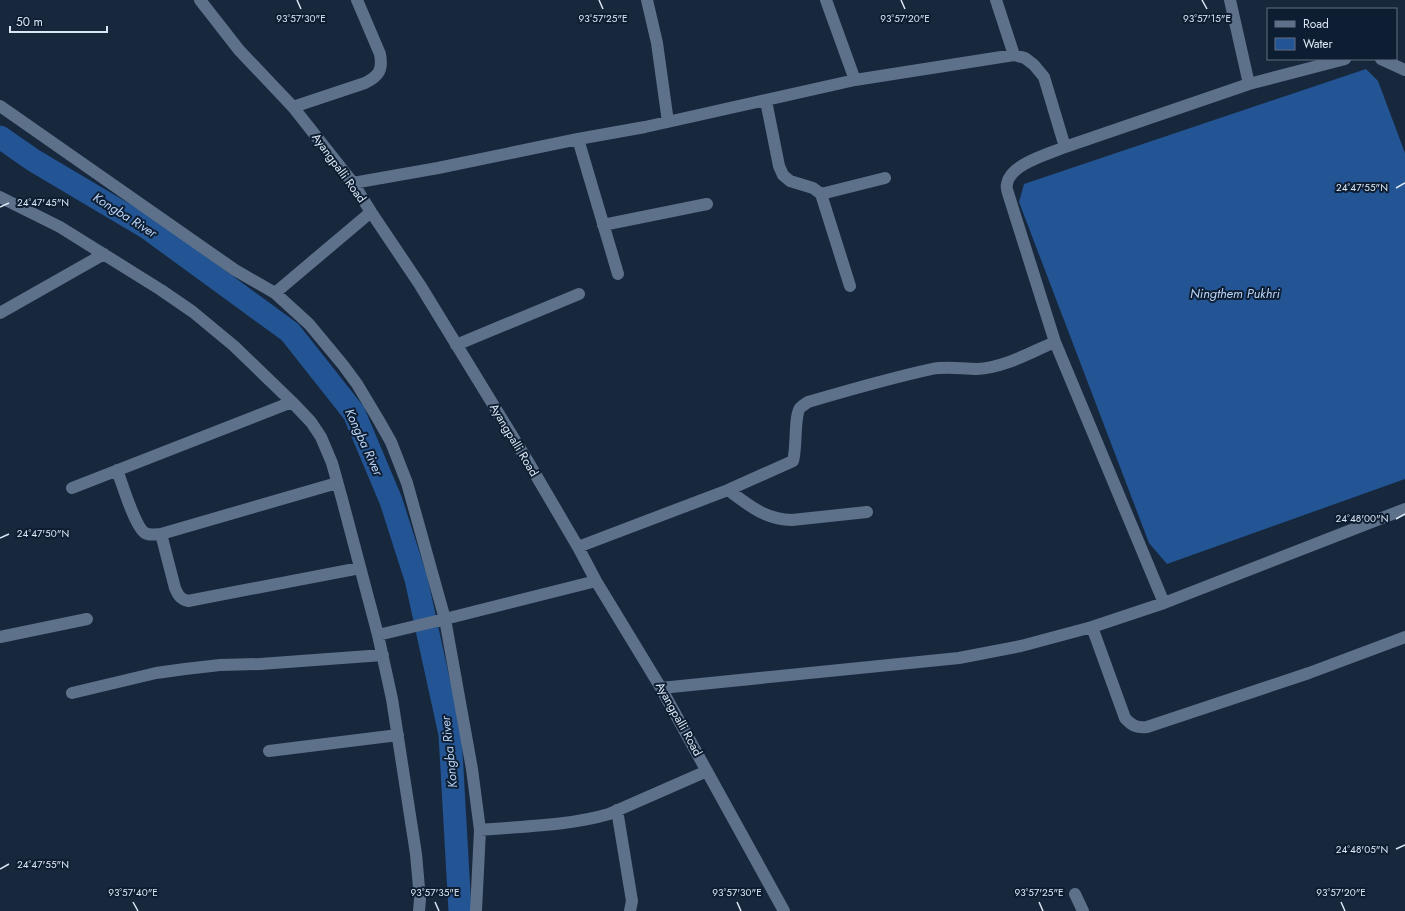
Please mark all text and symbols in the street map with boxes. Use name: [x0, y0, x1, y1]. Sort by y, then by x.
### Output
scale bar: [10, 8, 107, 34]
legend: [1267, 8, 1397, 60]
text: 93°57'30"E: [276, 11, 326, 26]
text: 93°57'25"E: [578, 11, 628, 26]
text: 93°57'20"E: [880, 11, 930, 26]
text: 93°57'15"E: [1183, 11, 1231, 26]
text: 50 m: [16, 13, 43, 31]
text: Road: [1303, 15, 1329, 33]
text: Water: [1303, 35, 1334, 53]
street label: Ayangpalli Road: [308, 129, 370, 207]
text: 24°47'55"N: [1336, 180, 1388, 195]
water label: Kongba River: [89, 188, 161, 243]
text: 24°47'45"N: [17, 195, 69, 210]
water label: Ningthem Pukhri: [1190, 284, 1281, 303]
street label: Ayangpalli Road: [485, 400, 543, 480]
water label: Kongba River: [340, 405, 388, 479]
text: 24°48'00"N: [1336, 511, 1388, 526]
text: 24°47'50"N: [17, 526, 69, 541]
street label: Ayangpalli Road: [651, 679, 707, 759]
water label: Kongba River: [436, 714, 462, 789]
text: 24°48'05"N: [1336, 842, 1388, 857]
text: 24°47'55"N: [17, 857, 69, 872]
text: 93°57'40"E: [108, 885, 158, 900]
text: 93°57'35"E: [411, 885, 460, 900]
text: 93°57'30"E: [712, 885, 762, 900]
text: 93°57'25"E: [1014, 885, 1064, 900]
text: 93°57'20"E: [1316, 885, 1366, 900]

